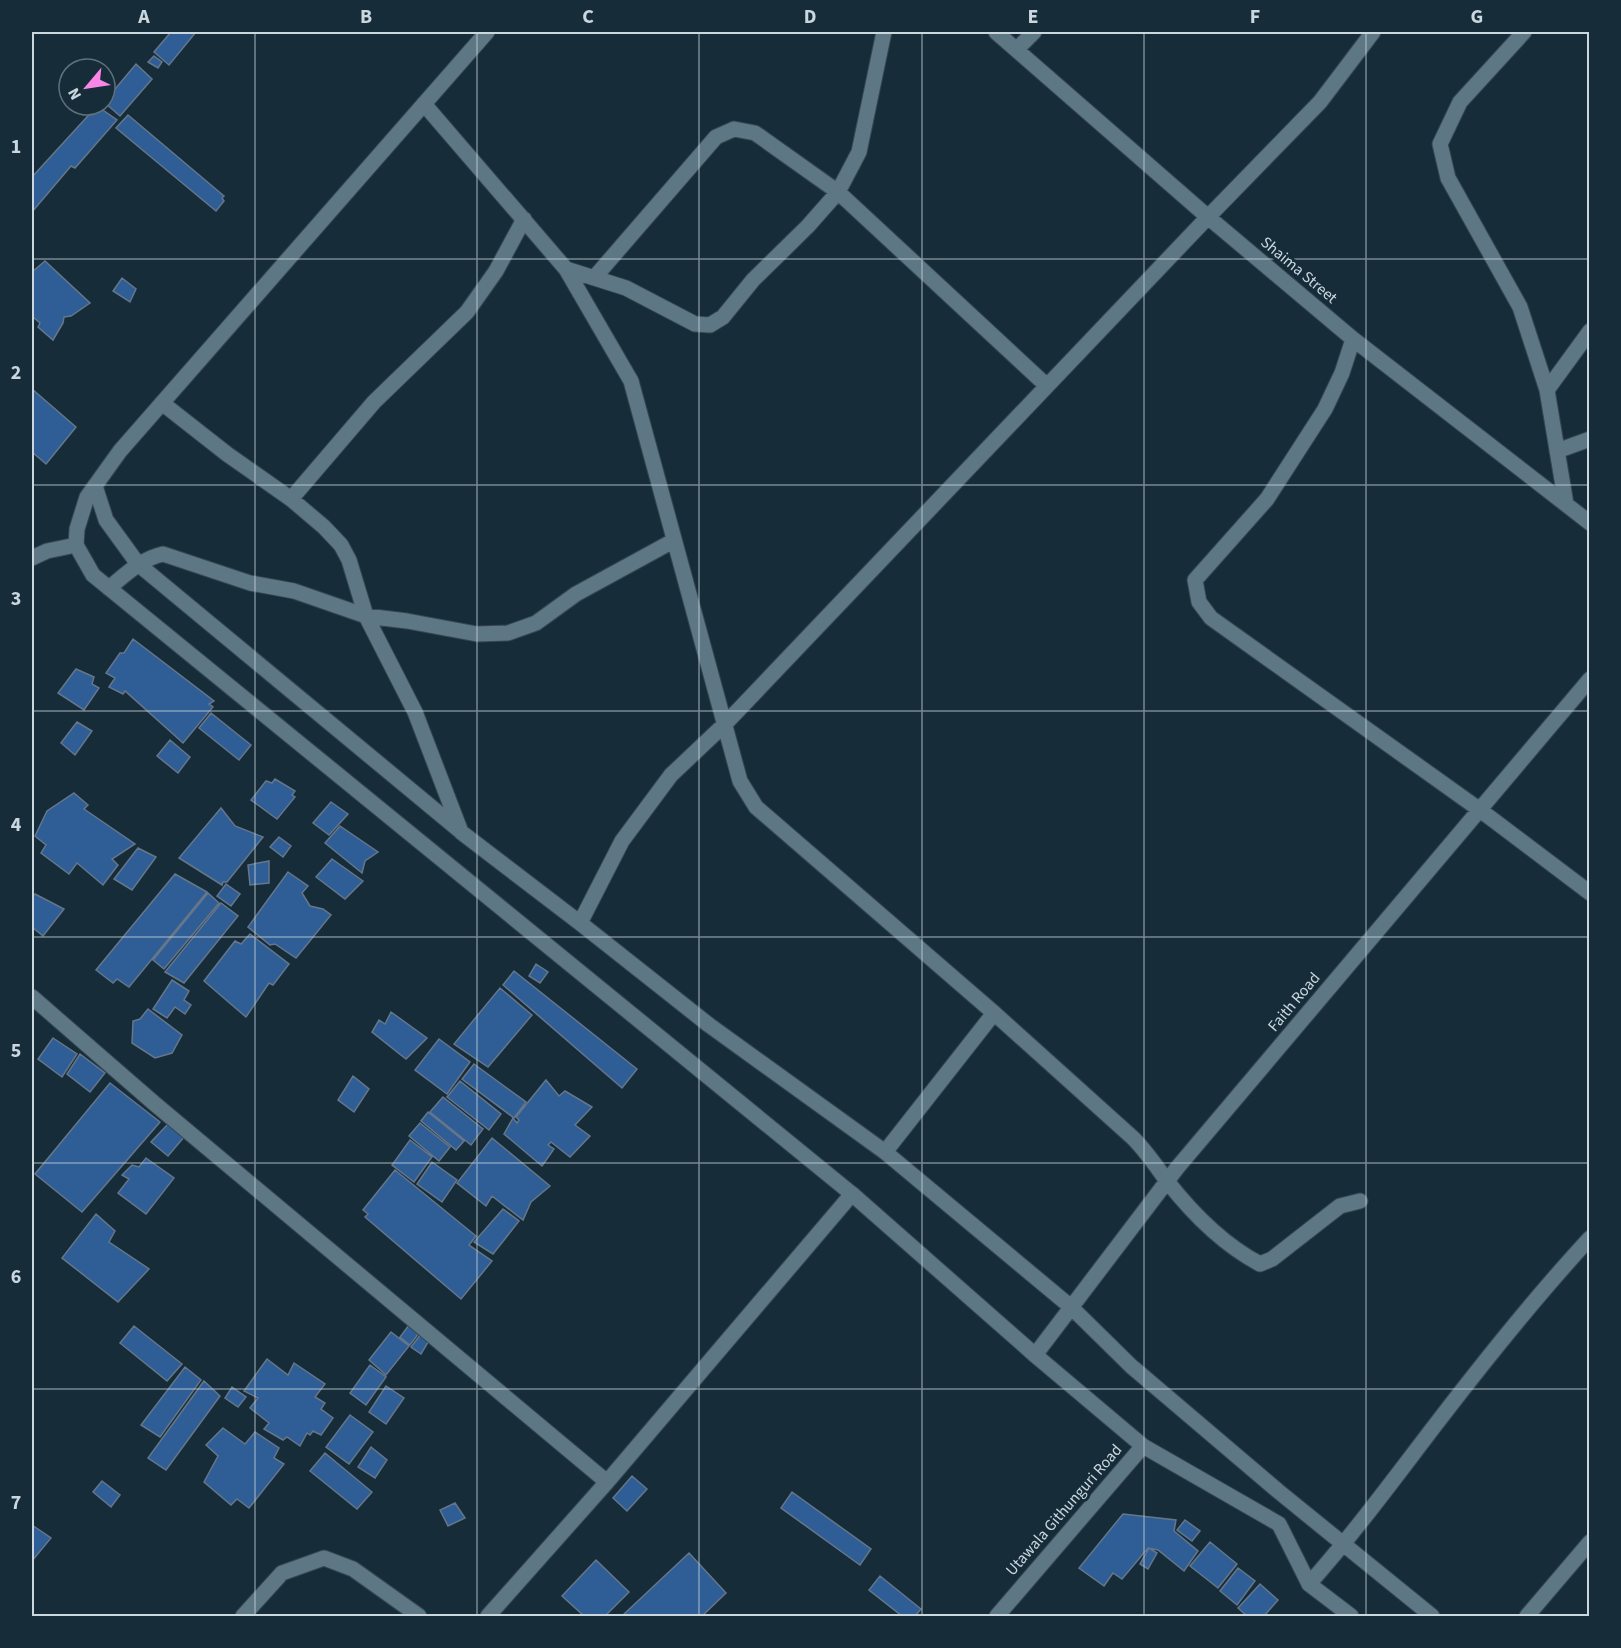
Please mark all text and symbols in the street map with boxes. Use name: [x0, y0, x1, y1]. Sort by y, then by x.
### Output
text: A: [137, 3, 150, 31]
text: B: [360, 3, 372, 31]
text: C: [582, 3, 594, 31]
text: D: [804, 3, 816, 31]
text: E: [1028, 3, 1038, 31]
text: F: [1250, 3, 1260, 31]
text: G: [1471, 3, 1483, 31]
north arrow: [57, 57, 117, 117]
text: N: [63, 84, 87, 104]
text: 1: [11, 133, 21, 161]
street label: Shaima Street: [1256, 231, 1342, 309]
text: 2: [11, 359, 21, 387]
text: 3: [11, 585, 21, 613]
text: 4: [11, 811, 22, 839]
street label: Faith Road: [1263, 968, 1325, 1036]
text: 5: [11, 1037, 21, 1065]
text: 6: [11, 1263, 21, 1291]
street label: Utawala Githunguri Road: [1001, 1440, 1127, 1580]
text: 7: [11, 1489, 21, 1517]

